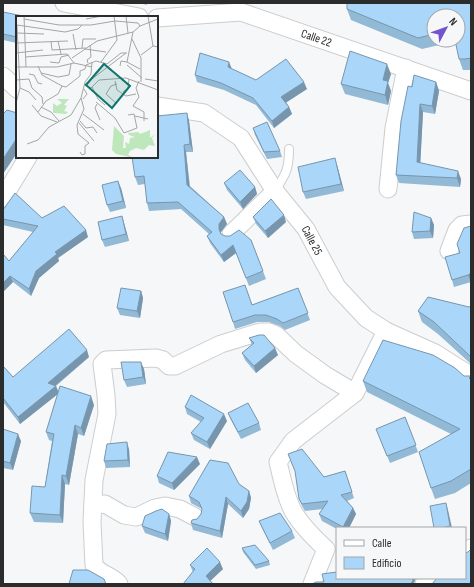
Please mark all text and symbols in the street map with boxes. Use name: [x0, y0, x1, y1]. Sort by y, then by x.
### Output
north arrow: [426, 8, 466, 48]
text: N: [446, 15, 460, 28]
inset map: [16, 16, 158, 158]
street label: Calle 22: [299, 26, 334, 51]
street label: Calle 25: [298, 223, 326, 258]
legend: [336, 527, 466, 579]
text: Calle: [372, 536, 392, 551]
text: Edificio: [372, 556, 401, 571]

